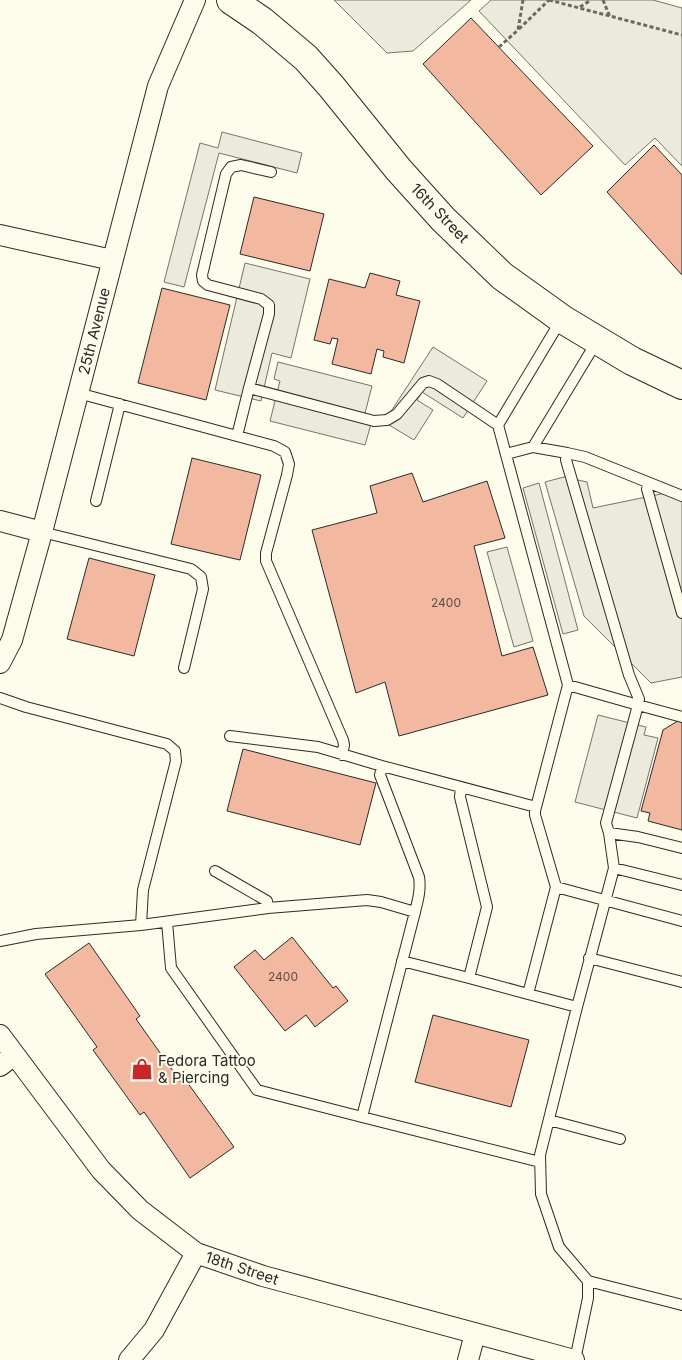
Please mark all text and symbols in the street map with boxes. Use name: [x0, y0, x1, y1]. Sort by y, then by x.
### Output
street label: 16th Street: [407, 179, 473, 247]
street label: 25th Avenue: [74, 286, 114, 376]
house number: 2400: [431, 595, 461, 610]
house number: 2400: [268, 969, 298, 984]
place label: Fedora Tattoo & Piercing: [158, 1051, 256, 1087]
shop icon: Fedora Tattoo & Piercing: [129, 1056, 155, 1082]
street label: 18th Street: [203, 1247, 281, 1289]

